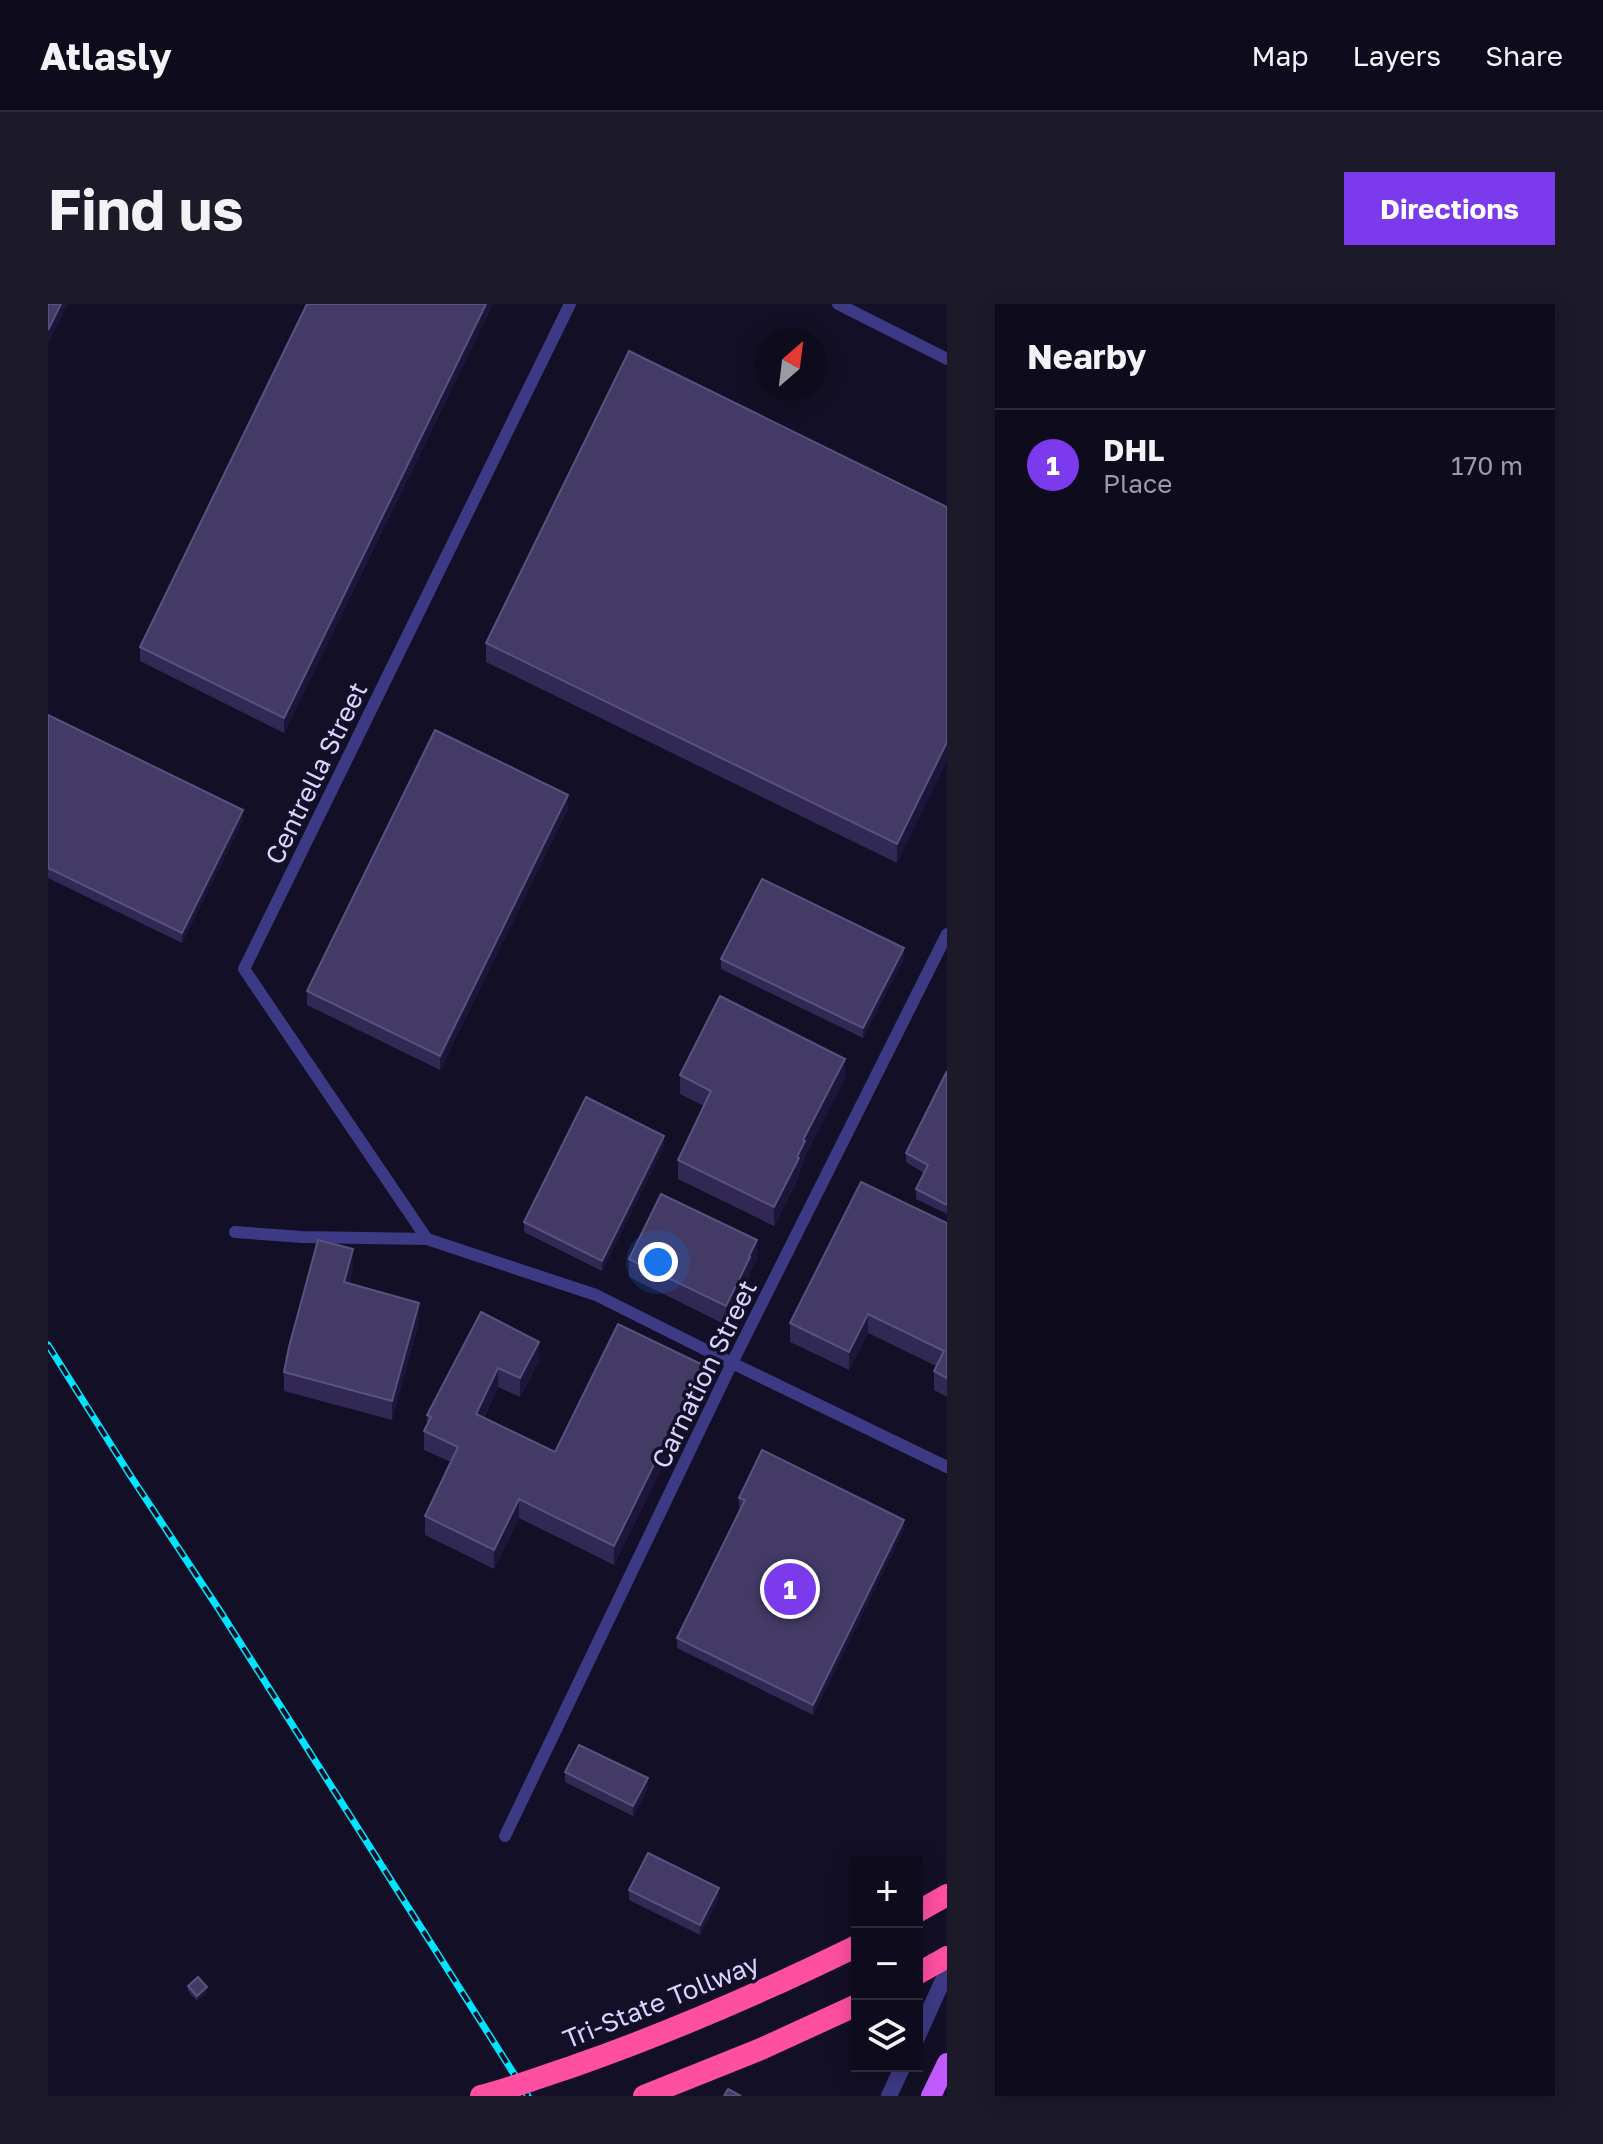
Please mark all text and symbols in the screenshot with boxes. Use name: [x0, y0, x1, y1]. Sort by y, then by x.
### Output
text: Atlasly: [40, 33, 172, 78]
text: Map: [1251, 39, 1309, 72]
text: Layers: [1353, 39, 1441, 72]
text: Share: [1485, 39, 1563, 72]
button: Directions: [1344, 172, 1555, 245]
text: Find us: [48, 175, 244, 242]
north arrow: [755, 328, 827, 400]
text: Nearby: [1027, 336, 1147, 376]
text: DHL: [1103, 432, 1164, 468]
text: 1: [1046, 450, 1060, 481]
text: 170 m: [1451, 450, 1523, 481]
text: Place: [1103, 468, 1172, 499]
street label: Centrella Street: [259, 677, 373, 869]
your location: [638, 1242, 678, 1282]
street label: Carnation Street: [645, 1275, 763, 1473]
pin: 1: [764, 1559, 816, 1619]
map controls: [851, 1856, 923, 2072]
button: +: [851, 1856, 923, 1928]
button: −: [851, 1928, 923, 2000]
street label: Tri-State Tollway: [558, 1947, 764, 2054]
button: layers: [851, 2000, 923, 2072]

